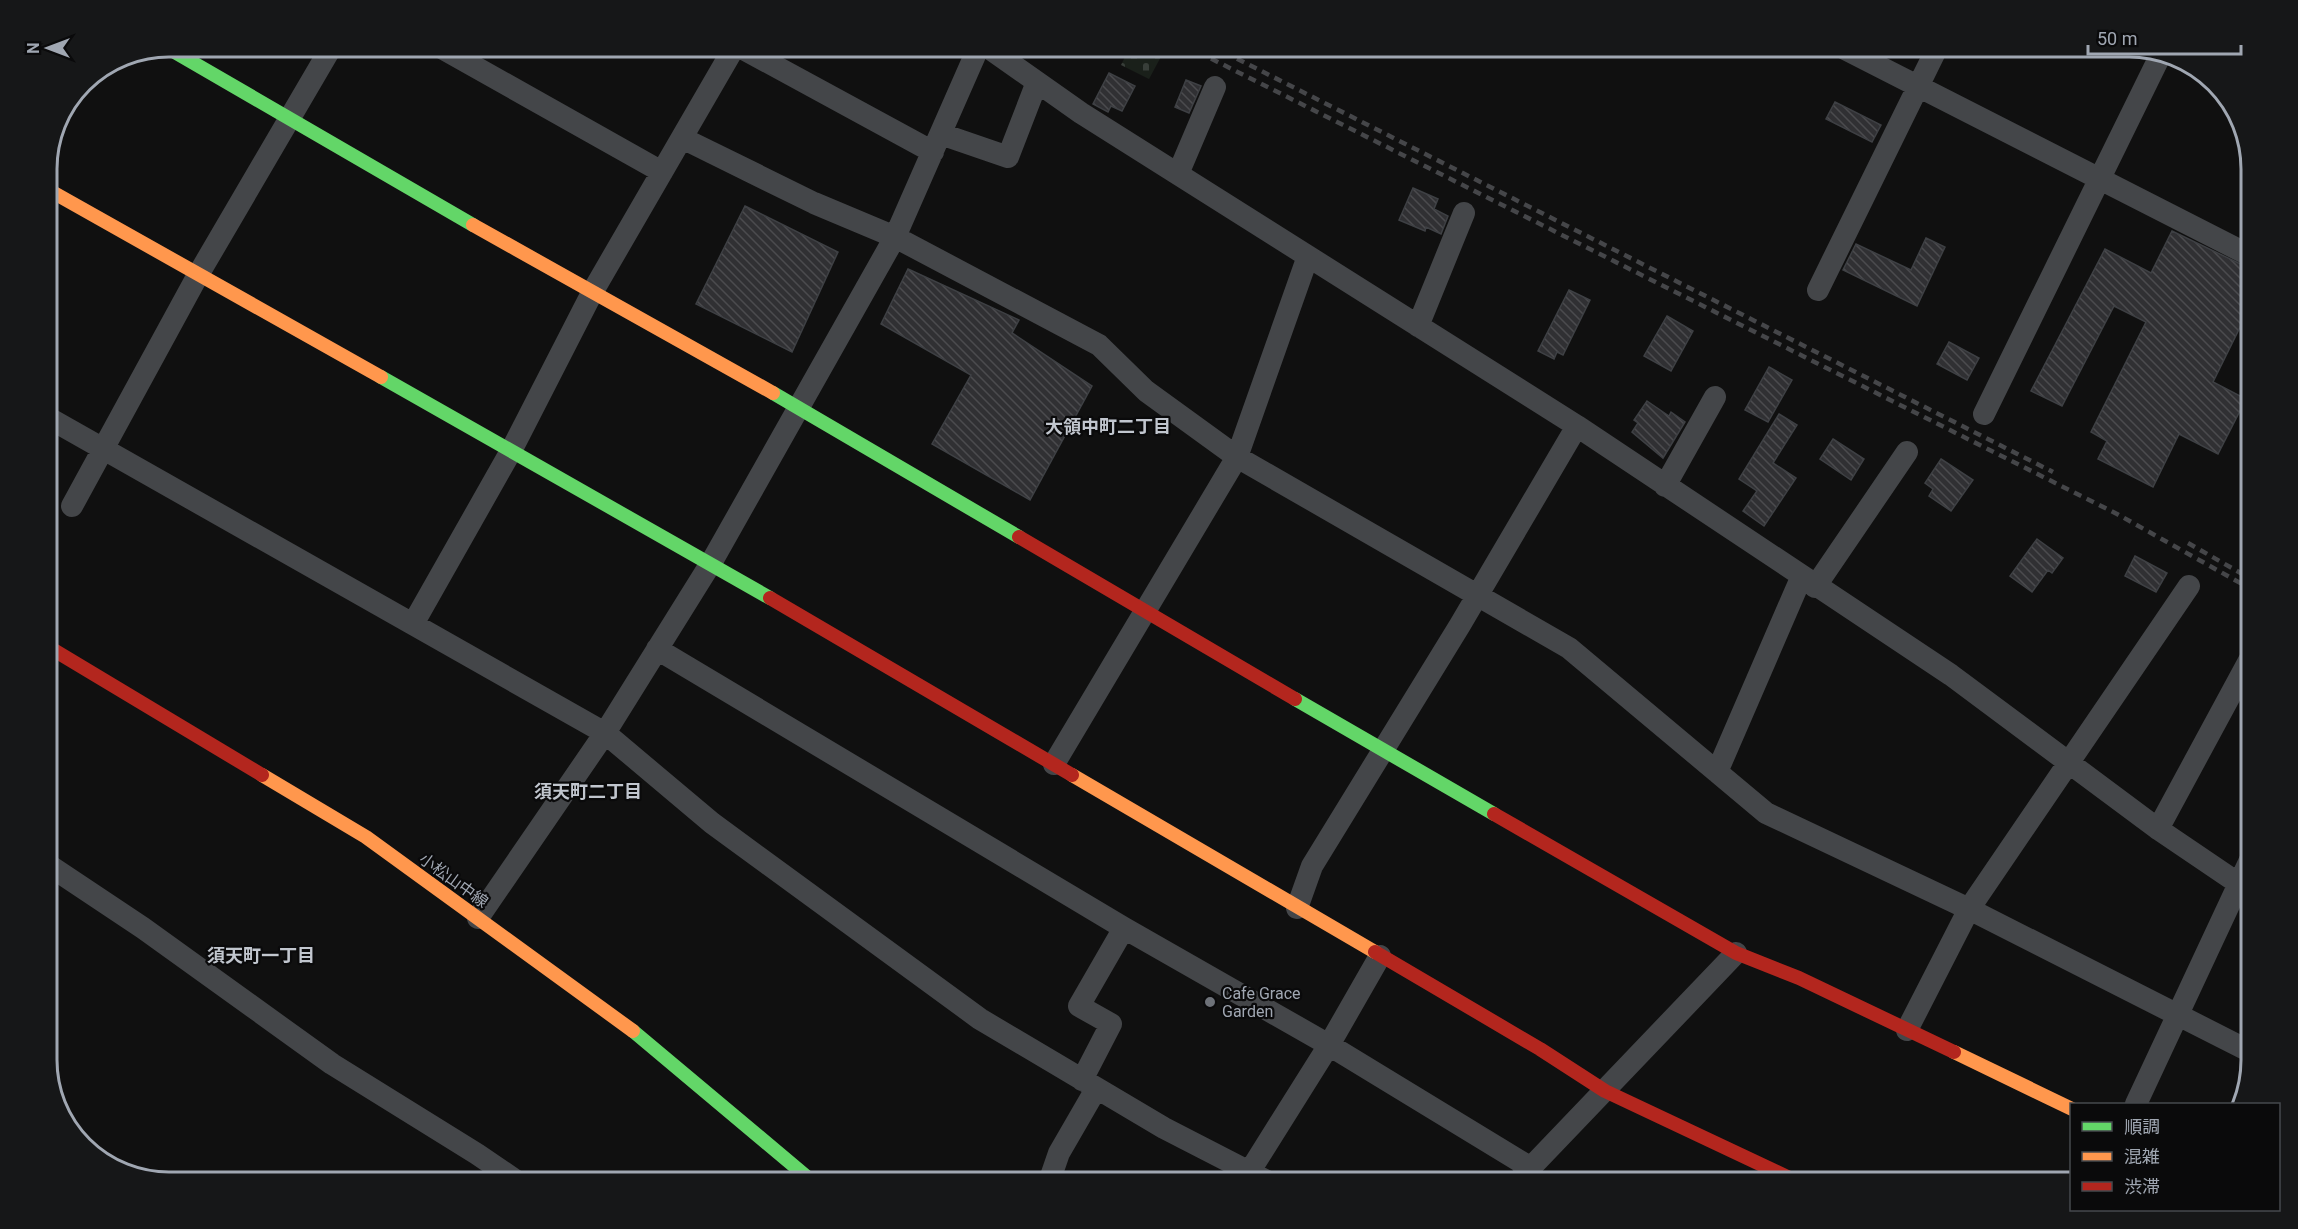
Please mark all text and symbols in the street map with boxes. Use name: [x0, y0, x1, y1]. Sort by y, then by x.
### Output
north arrow: [18, 18, 78, 78]
scale bar: [2088, 18, 2241, 56]
text: 50 m: [2097, 28, 2137, 49]
text: N: [24, 42, 43, 54]
district label: 大領中町二丁目: [1045, 416, 1171, 437]
district label: 須天町二丁目: [534, 781, 642, 802]
street label: 小松山中線: [416, 849, 492, 912]
district label: 須天町一丁目: [207, 945, 315, 966]
place label: Cafe Grace Garden: [1222, 984, 1301, 1021]
marker: Cafe Grace Garden: [1203, 995, 1217, 1009]
legend: [2070, 1103, 2280, 1211]
text: 順調: [2124, 1116, 2160, 1137]
text: 混雑: [2124, 1146, 2160, 1167]
text: 渋滞: [2124, 1176, 2160, 1197]

